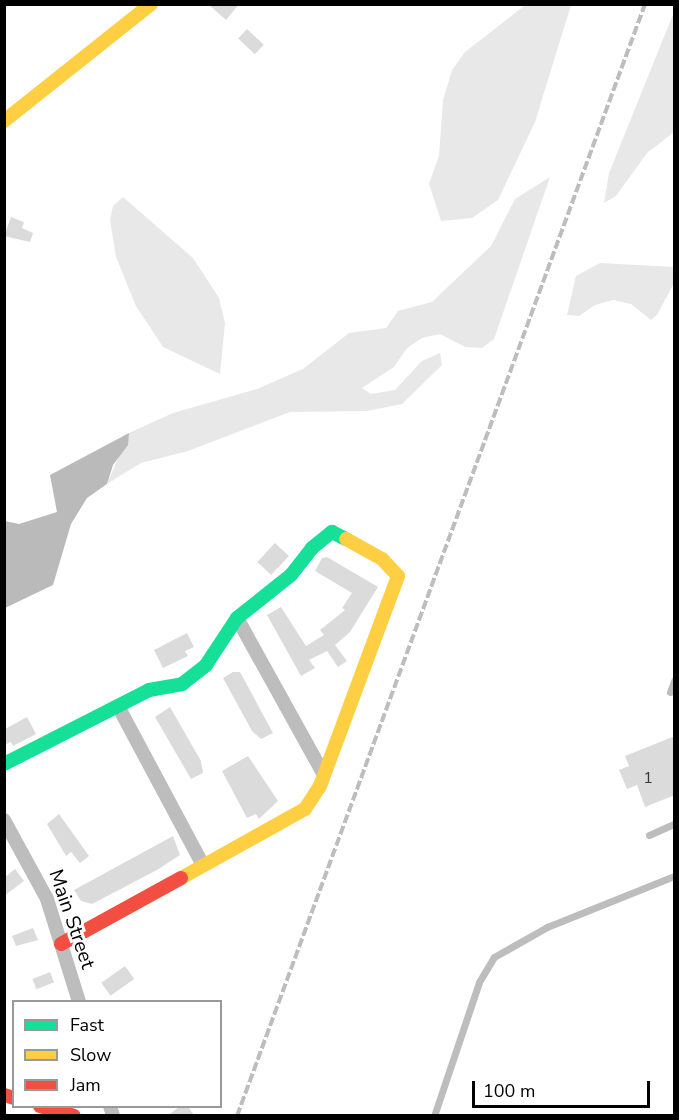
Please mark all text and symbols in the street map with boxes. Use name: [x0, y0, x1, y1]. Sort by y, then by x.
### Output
house number: 1: [643, 768, 653, 788]
street label: Main Street: [44, 866, 100, 972]
legend: [12, 1000, 222, 1108]
text: Fast: [70, 1013, 104, 1037]
text: Slow: [70, 1043, 111, 1067]
scale bar: [475, 1069, 654, 1107]
text: Jam: [70, 1073, 101, 1097]
text: 100 m: [483, 1079, 535, 1103]

